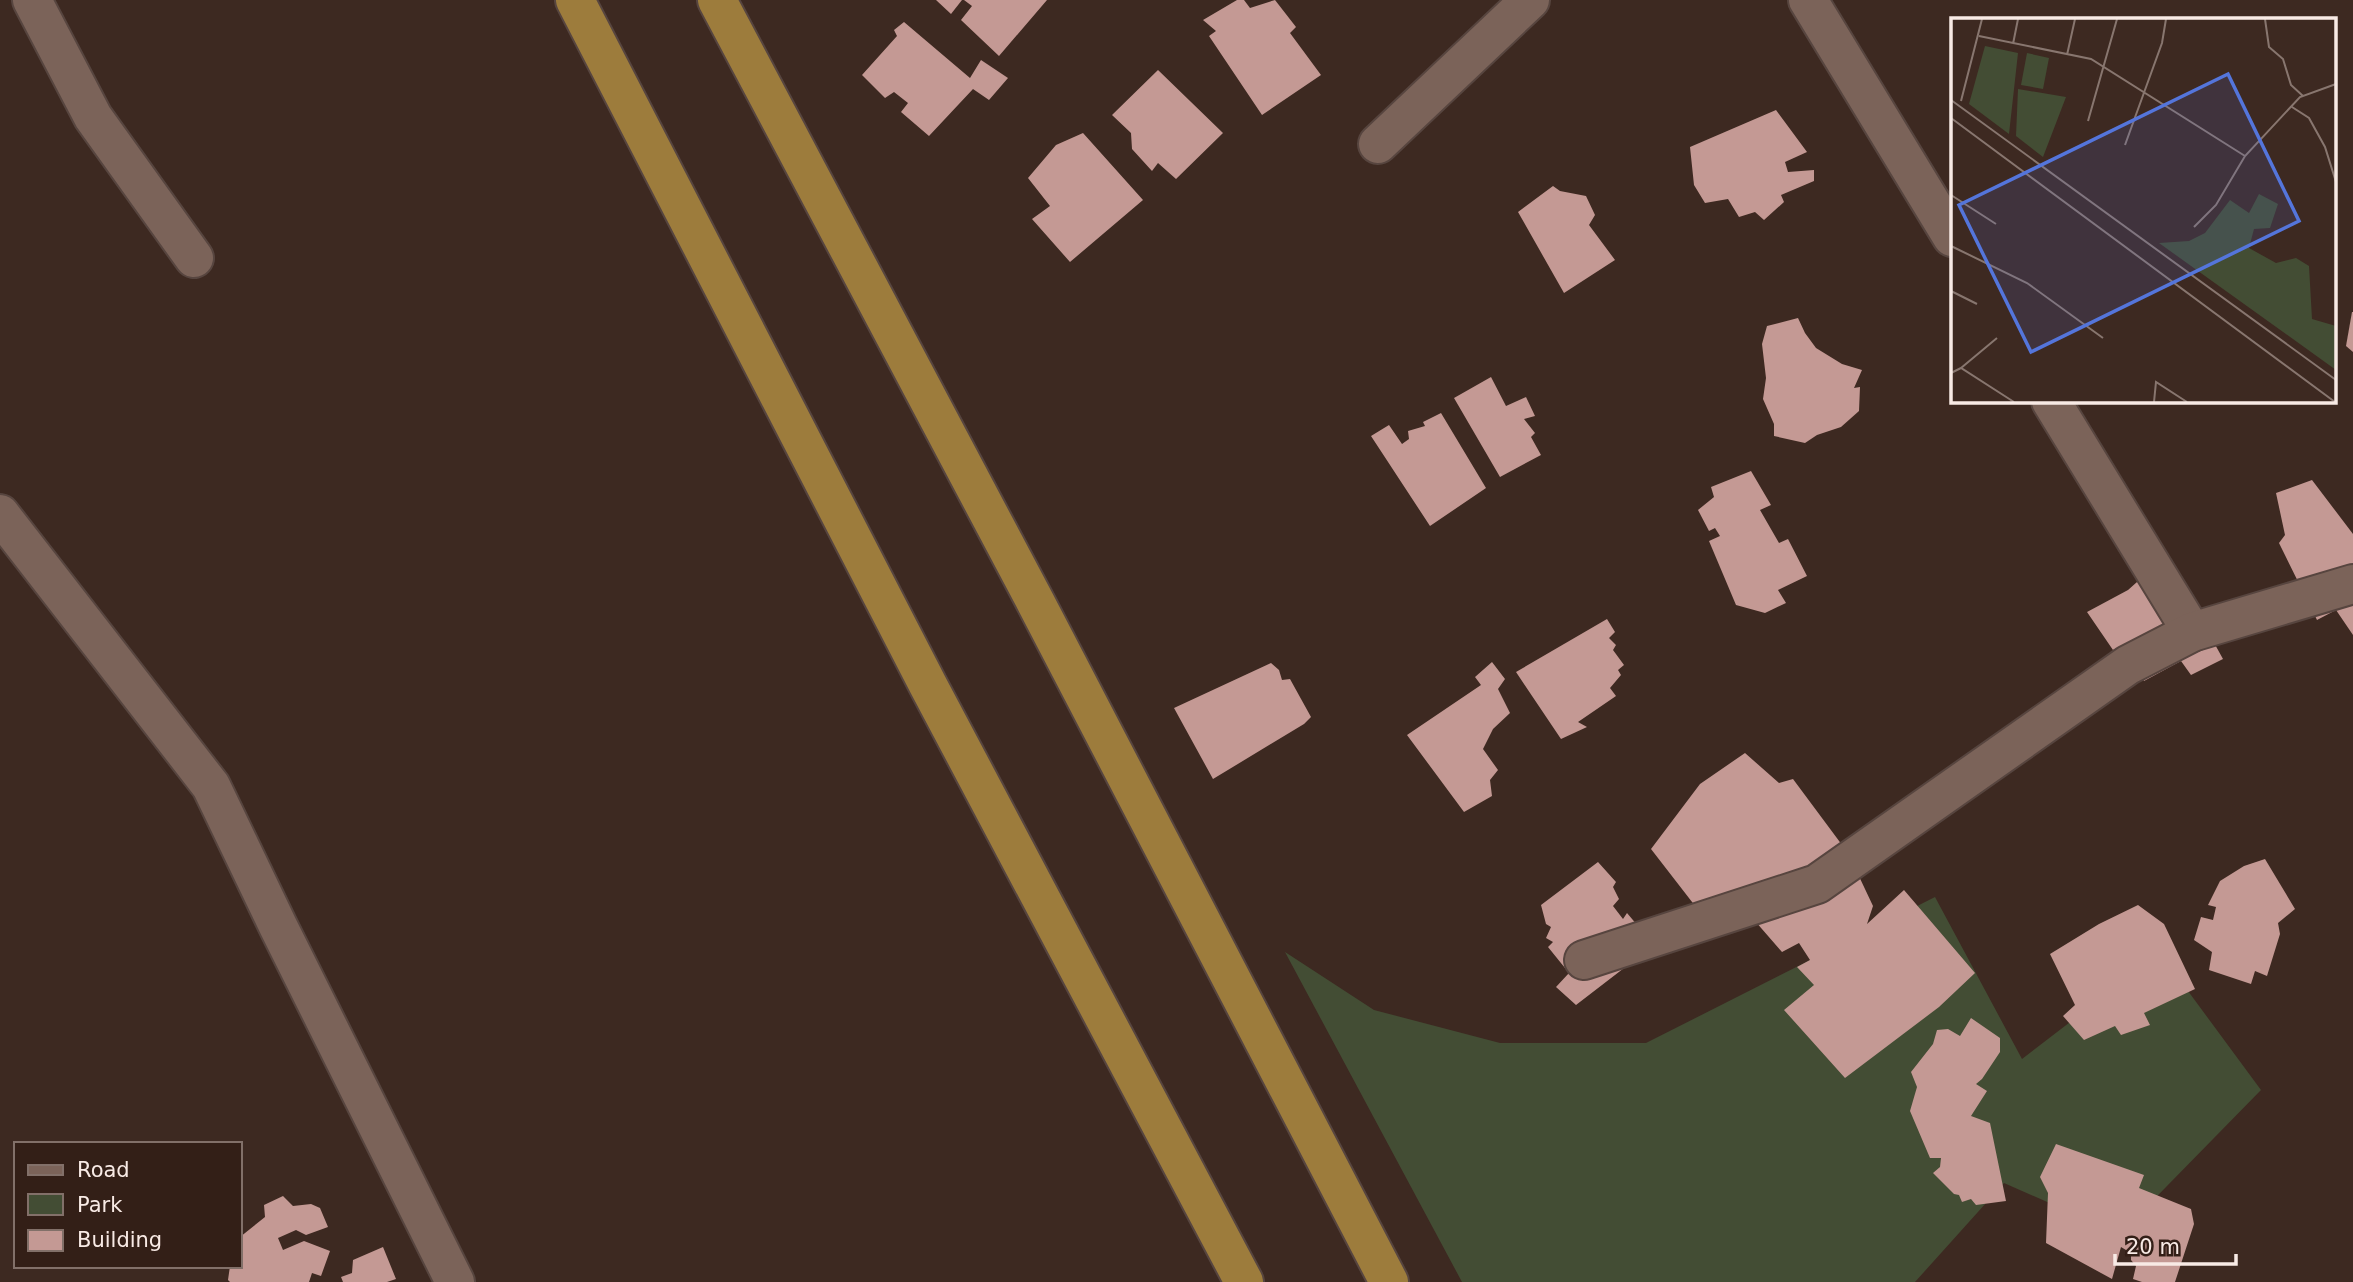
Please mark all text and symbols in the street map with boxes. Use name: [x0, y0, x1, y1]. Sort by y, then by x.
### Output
inset map: [1951, 18, 2336, 402]
legend: [14, 1142, 242, 1268]
text: Road: [77, 1158, 130, 1182]
text: Park: [77, 1193, 123, 1217]
scale bar: [2115, 1222, 2236, 1266]
text: Building: [77, 1228, 162, 1252]
text: 20 m: [2126, 1235, 2180, 1259]

